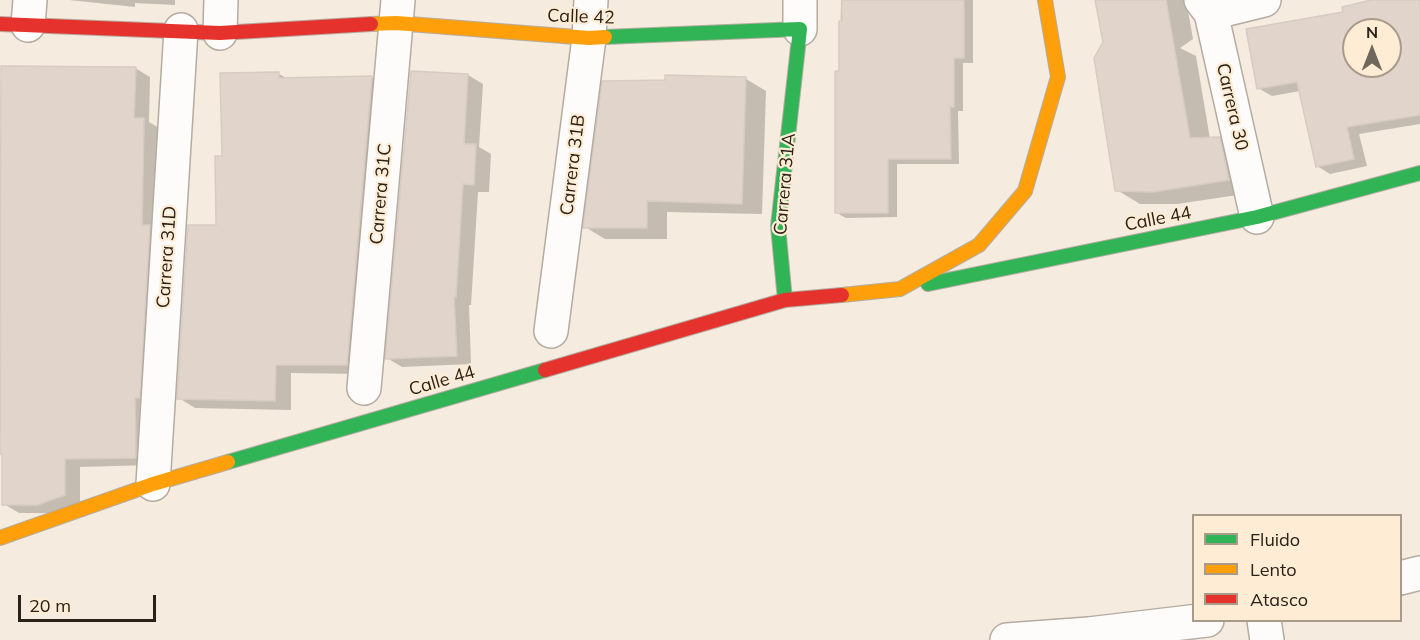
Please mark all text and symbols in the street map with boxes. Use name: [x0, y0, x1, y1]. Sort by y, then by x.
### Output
street label: Calle 42: [547, 5, 615, 29]
north arrow: [1342, 18, 1402, 78]
text: N: [1366, 22, 1378, 42]
street label: Carrera 30: [1211, 61, 1253, 153]
street label: Carrera 31B: [556, 113, 590, 217]
street label: Carrera 31A: [770, 132, 800, 236]
street label: Carrera 31C: [366, 143, 396, 245]
street label: Calle 44: [1123, 202, 1193, 236]
street label: Carrera 31D: [153, 205, 181, 309]
street label: Calle 44: [407, 361, 477, 401]
legend: [1192, 514, 1402, 622]
text: Fluido: [1250, 528, 1300, 551]
text: Lento: [1250, 558, 1297, 581]
scale bar: [21, 583, 159, 621]
text: Atasco: [1250, 588, 1308, 611]
text: 20 m: [29, 594, 71, 617]

